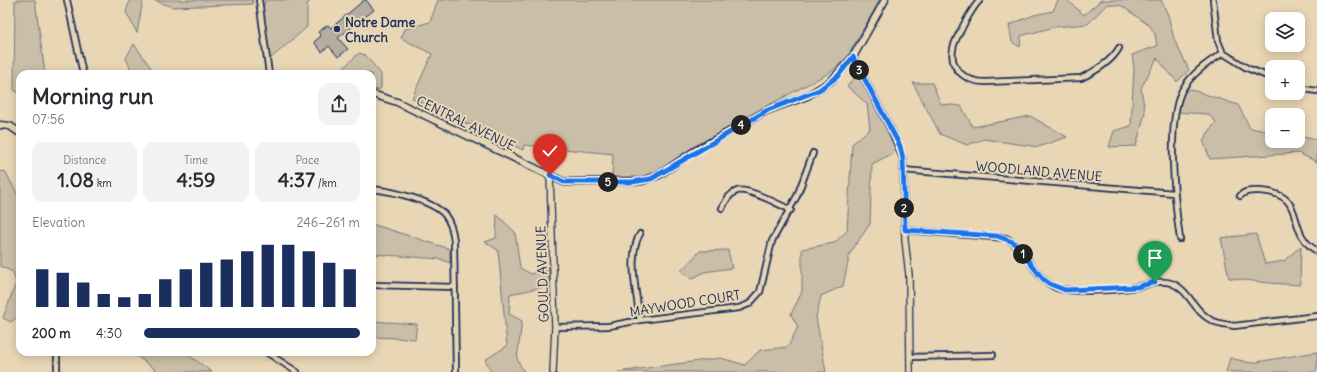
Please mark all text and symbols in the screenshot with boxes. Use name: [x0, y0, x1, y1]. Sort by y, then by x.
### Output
map controls: [1265, 12, 1305, 148]
button: layers: [1265, 12, 1305, 52]
place label: Notre Dame Church: [345, 14, 416, 46]
marker: Notre Dame Church: [332, 24, 342, 34]
pin: 3: [849, 60, 869, 80]
button: +: [1265, 60, 1305, 100]
text: 3: [856, 63, 862, 77]
text: Morning run: [32, 82, 154, 110]
button: share: [318, 83, 360, 125]
street label: CENTRAL AVENUE: [414, 92, 518, 155]
button: −: [1265, 108, 1305, 148]
text: 07:56: [32, 111, 65, 128]
pin: 4: [731, 115, 751, 135]
text: 4: [738, 118, 744, 132]
pin: [533, 134, 567, 175]
icon: check: [539, 140, 561, 162]
text: Distance: [63, 153, 106, 167]
text: Time: [184, 153, 208, 167]
text: Pace: [295, 153, 319, 167]
street label: WOODLAND AVENUE: [975, 157, 1103, 186]
text: 1.08: [57, 167, 94, 192]
text: 4:59: [176, 167, 216, 192]
text: 4:37: [278, 167, 315, 192]
pin: 5: [598, 172, 618, 192]
text: 5: [605, 175, 611, 189]
text: km: [94, 176, 112, 190]
text: /km: [315, 176, 337, 190]
pin: 2: [894, 198, 914, 218]
text: 2: [901, 201, 907, 215]
text: Elevation: [32, 214, 85, 231]
text: 246–261 m: [296, 214, 360, 231]
street label: GOULD AVENUE: [532, 225, 553, 323]
pin: [1138, 241, 1172, 282]
pin: 1: [1013, 244, 1033, 264]
text: 1: [1021, 247, 1025, 261]
icon: arrive: [1144, 247, 1166, 269]
street label: MAYWOOD COURT: [629, 286, 742, 321]
text: 200 m: [32, 325, 71, 342]
text: 4:30: [96, 325, 122, 342]

